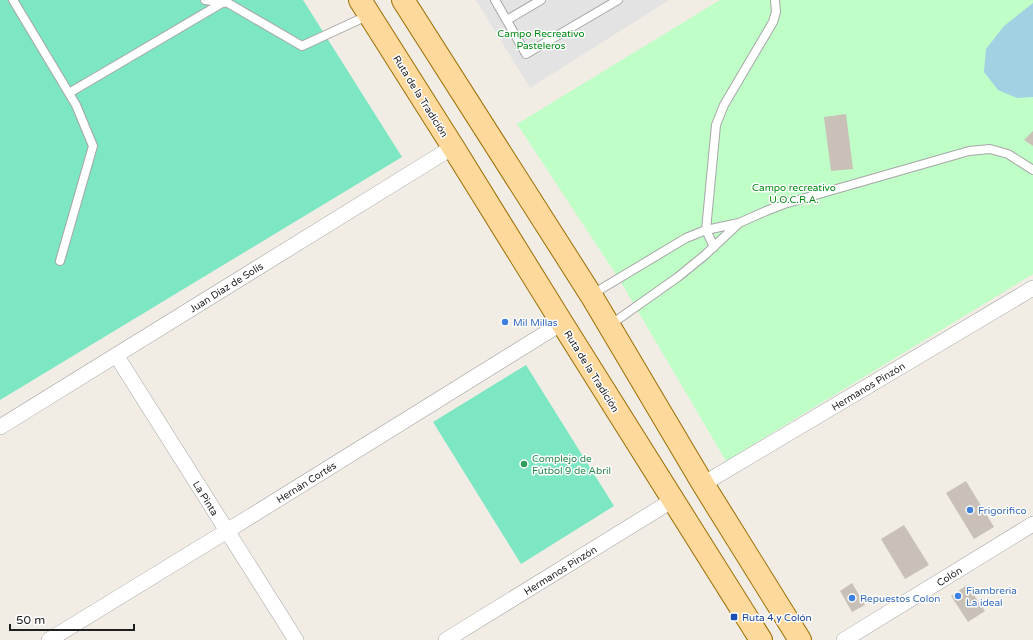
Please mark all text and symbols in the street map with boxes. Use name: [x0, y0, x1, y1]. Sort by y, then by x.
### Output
park label: Campo Recreativo Pasteleros: [497, 28, 585, 52]
street label: Ruta de la Tradición: [390, 53, 450, 140]
park label: Campo recreativo U.O.C.R.A.: [752, 182, 836, 206]
street label: Juan Díaz de Solís: [187, 260, 266, 315]
marker: Mil Millas: [500, 317, 510, 327]
place label: Mil Millas: [513, 317, 558, 329]
street label: Ruta de la Tradición: [561, 328, 621, 415]
street label: Hermanos Pinzón: [830, 360, 907, 414]
place label: Complejo de Fútbol 9 de Abril: [532, 453, 611, 477]
marker: Complejo de Fútbol 9 de Abril: [519, 459, 529, 469]
street label: Hernán Cortés: [274, 460, 339, 506]
street label: La Pinta: [190, 479, 220, 518]
marker: Frigorifico: [965, 505, 975, 515]
place label: Frigorifico: [978, 505, 1027, 517]
street label: Hermanos Pinzón: [522, 544, 599, 598]
street label: Colón: [935, 564, 964, 589]
place label: Fiambreria La ideal: [966, 585, 1017, 609]
marker: Fiambreria La ideal: [953, 591, 963, 601]
marker: Repuestos Colon: [847, 593, 857, 603]
place label: Repuestos Colon: [860, 593, 940, 605]
scale bar: [10, 606, 134, 632]
marker: Ruta 4 y Colón: [729, 612, 739, 622]
place label: Ruta 4 y Colón: [742, 612, 812, 624]
text: 50 m: [16, 613, 45, 627]

